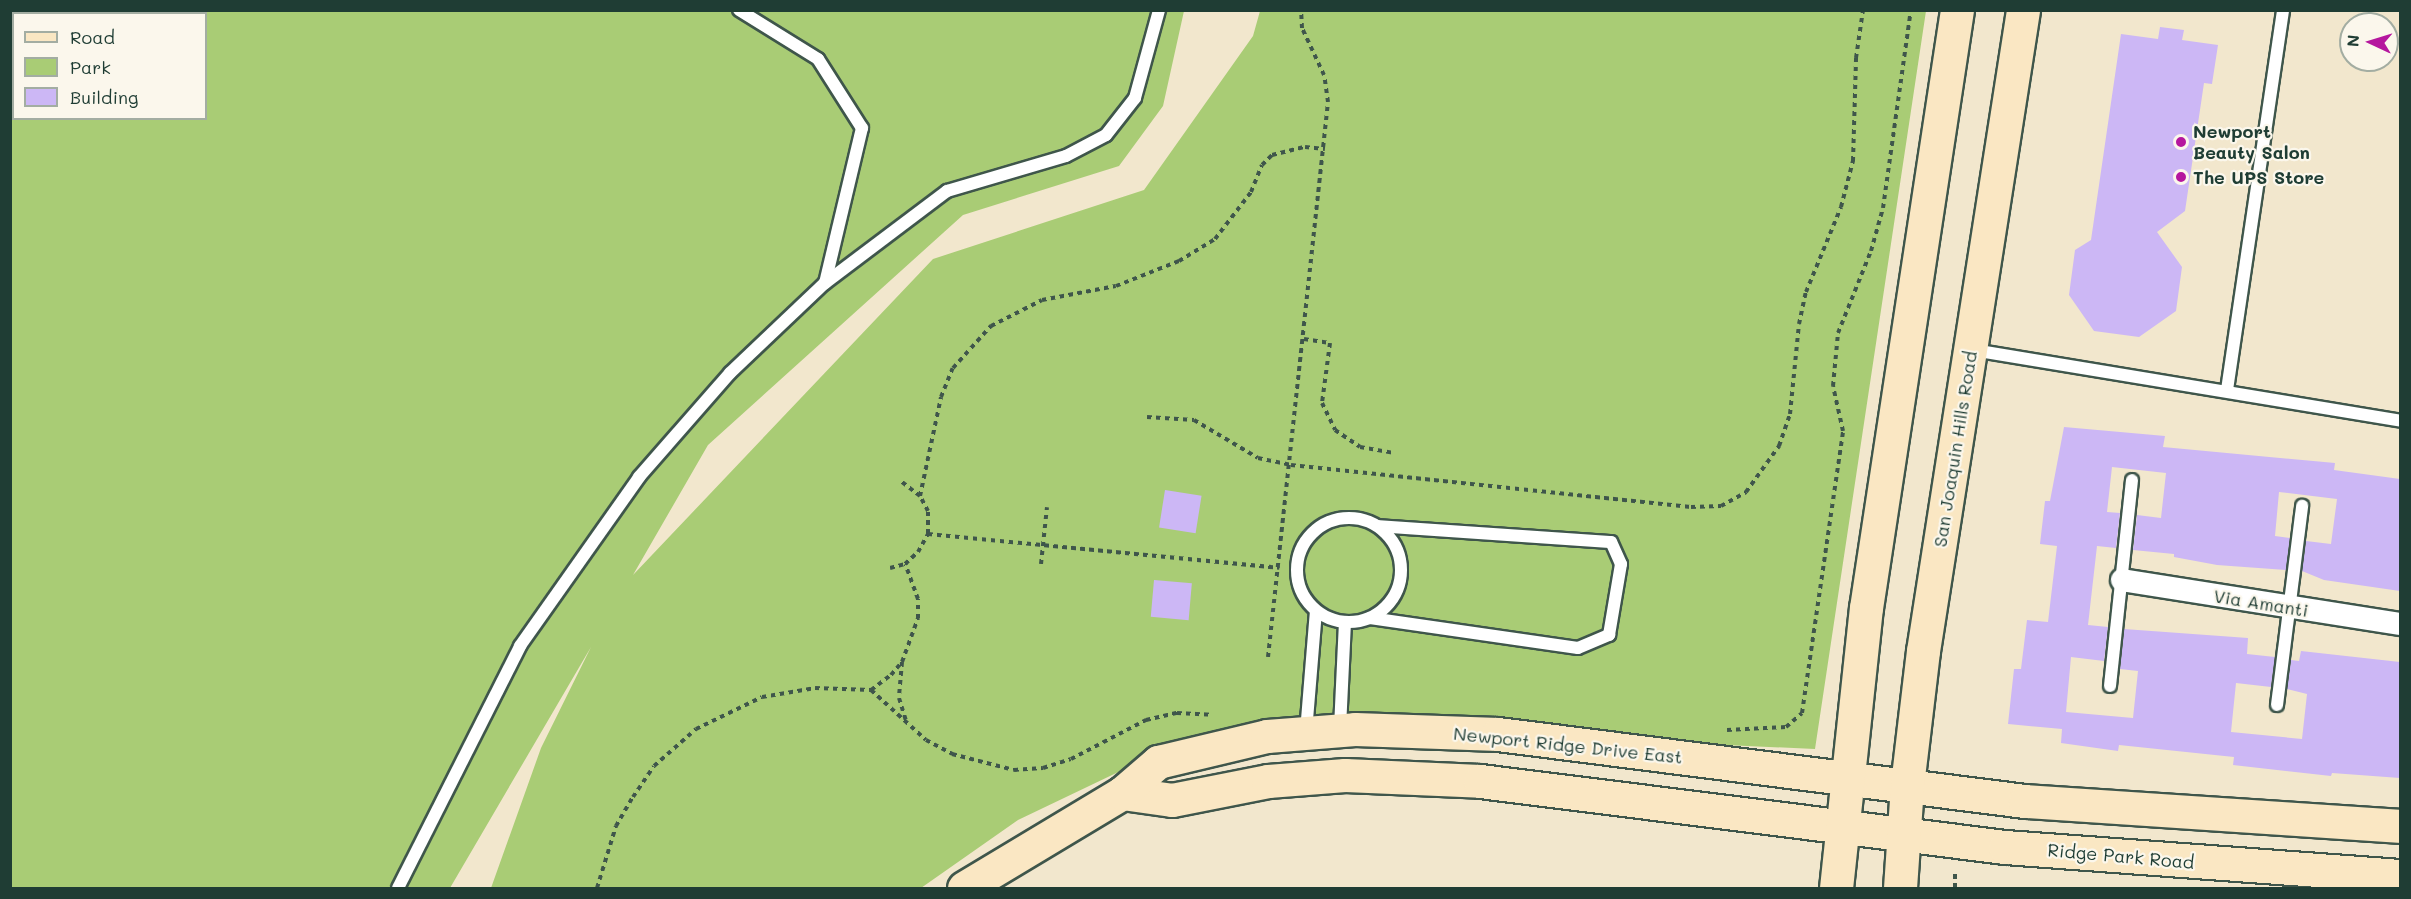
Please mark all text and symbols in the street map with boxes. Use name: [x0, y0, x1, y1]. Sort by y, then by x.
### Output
legend: [12, 12, 207, 120]
north arrow: [2339, 12, 2399, 72]
text: Road: [70, 25, 115, 49]
text: N: [2342, 34, 2363, 48]
text: Park: [70, 55, 111, 79]
text: Building: [70, 85, 138, 109]
place label: Newport Beauty Salon: [2193, 121, 2310, 164]
marker: Newport Beauty Salon: [2174, 135, 2188, 149]
place label: The UPS Store: [2193, 166, 2324, 188]
marker: The UPS Store: [2174, 170, 2188, 184]
street label: San Joaquin Hills Road: [1929, 349, 1981, 549]
street label: Via Amanti: [2212, 585, 2310, 621]
street label: Newport Ridge Drive East: [1452, 722, 1684, 768]
street label: Ridge Park Road: [2047, 839, 2195, 873]

